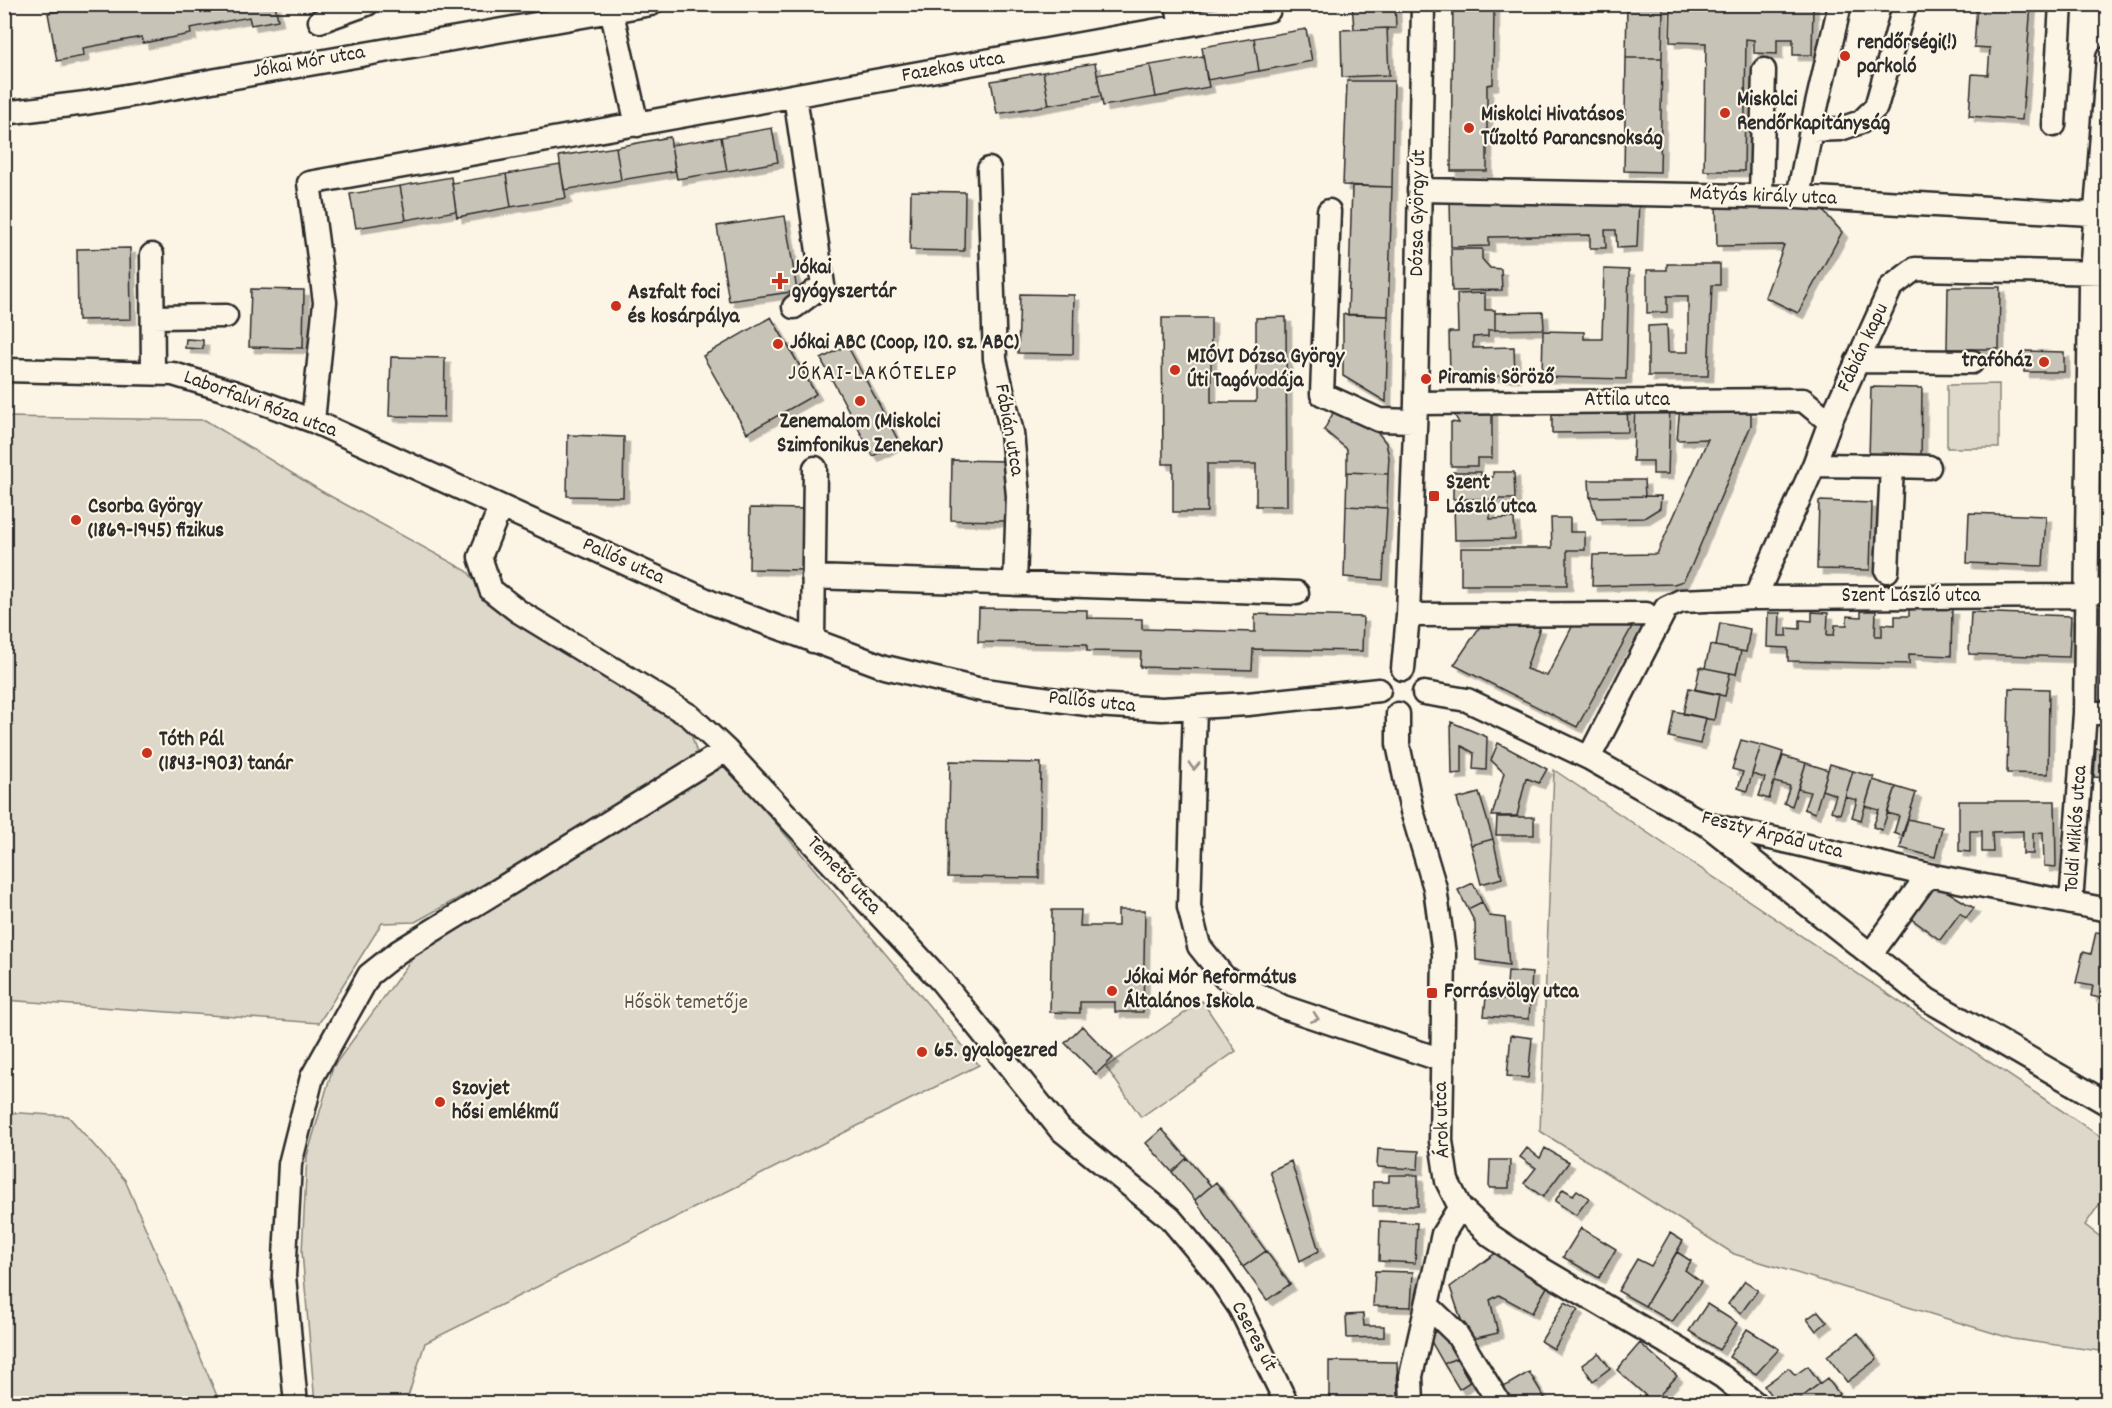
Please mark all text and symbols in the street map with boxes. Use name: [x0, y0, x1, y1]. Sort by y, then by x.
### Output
place label: rendőrségi(!) parkoló: [1857, 29, 1957, 83]
street label: Jókai Mór utca: [251, 38, 369, 88]
street label: Fazekas utca: [899, 44, 1008, 92]
marker: rendőrségi(!) parkoló: [1838, 49, 1852, 63]
place label: Miskolci Rendőrkapitányság: [1737, 86, 1890, 140]
place label: Miskolci Hivatásos Tűzoltó Parancsnokság: [1481, 101, 1663, 155]
marker: Miskolci Rendőrkapitányság: [1718, 106, 1732, 120]
marker: Miskolci Hivatásos Tűzoltó Parancsnokság: [1462, 121, 1476, 135]
street label: Dózsa György út: [1403, 149, 1435, 277]
street label: Mátyás király utca: [1689, 179, 1838, 215]
place label: Jókai gyógyszertár: [792, 254, 898, 308]
marker: Jókai gyógyszertár: [773, 274, 787, 288]
place label: Aszfalt foci és kosárpálya: [628, 279, 740, 333]
marker: Aszfalt foci és kosárpálya: [609, 299, 623, 313]
street label: Fábián kapu: [1830, 299, 1898, 397]
place label: Jókai ABC (Coop, 120. sz. ABC): [790, 329, 1019, 359]
marker: Jókai ABC (Coop, 120. sz. ABC): [771, 337, 785, 351]
place label: MIÓVI Dózsa György Úti Tagóvodája: [1187, 343, 1346, 397]
place label: trafóház: [1962, 347, 2033, 377]
marker: trafóház: [2037, 355, 2051, 369]
district label: JÓKAI-LAKÓTELEP: [788, 359, 958, 390]
street label: Laborfalvi Róza utca: [179, 363, 342, 447]
marker: MIÓVI Dózsa György Úti Tagóvodája: [1168, 363, 1182, 377]
place label: Piramis Söröző: [1438, 364, 1555, 394]
marker: Piramis Söröző: [1419, 372, 1433, 386]
street label: Fábián utca: [985, 382, 1031, 479]
street label: Attila utca: [1584, 386, 1671, 416]
marker: Zenemalom (Miskolci Szimfonikus Zenekar): [853, 394, 867, 408]
place label: Zenemalom (Miskolci Szimfonikus Zenekar): [777, 408, 943, 462]
place label: Szent László utca: [1446, 469, 1537, 523]
marker: Szent László utca: [1427, 489, 1441, 503]
place label: Csorba György (1869-1945) fizikus: [88, 493, 224, 547]
marker: Csorba György (1869-1945) fizikus: [69, 513, 83, 527]
street label: Pallós utca: [577, 531, 670, 594]
street label: Szent László utca: [1842, 582, 1982, 612]
street label: Pallós utca: [1047, 684, 1138, 723]
place label: Tóth Pál (1843-1903) tanár: [159, 726, 294, 780]
marker: Tóth Pál (1843-1903) tanár: [140, 746, 154, 760]
one-way arrow: [1187, 761, 1200, 770]
street label: Toldi Miklós utca: [2058, 763, 2096, 893]
street label: Feszty Árpád utca: [1698, 804, 1847, 868]
street label: Temető utca: [799, 830, 888, 923]
place label: Jókai Mór Református Általános Iskola: [1124, 964, 1297, 1018]
place label: Forrásvölgy utca: [1444, 978, 1579, 1008]
marker: Jókai Mór Református Általános Iskola: [1105, 984, 1119, 998]
marker: Forrásvölgy utca: [1425, 986, 1439, 1000]
park label: Hősök temetője: [624, 989, 748, 1019]
one-way arrow: [1309, 1010, 1320, 1023]
place label: 65. gyalogezred: [934, 1037, 1058, 1067]
marker: 65. gyalogezred: [915, 1045, 929, 1059]
place label: Szovjet hősi emlékmű: [452, 1075, 559, 1129]
street label: Árok utca: [1427, 1080, 1459, 1159]
marker: Szovjet hősi emlékmű: [433, 1095, 447, 1109]
street label: Cseres út: [1222, 1296, 1284, 1378]

